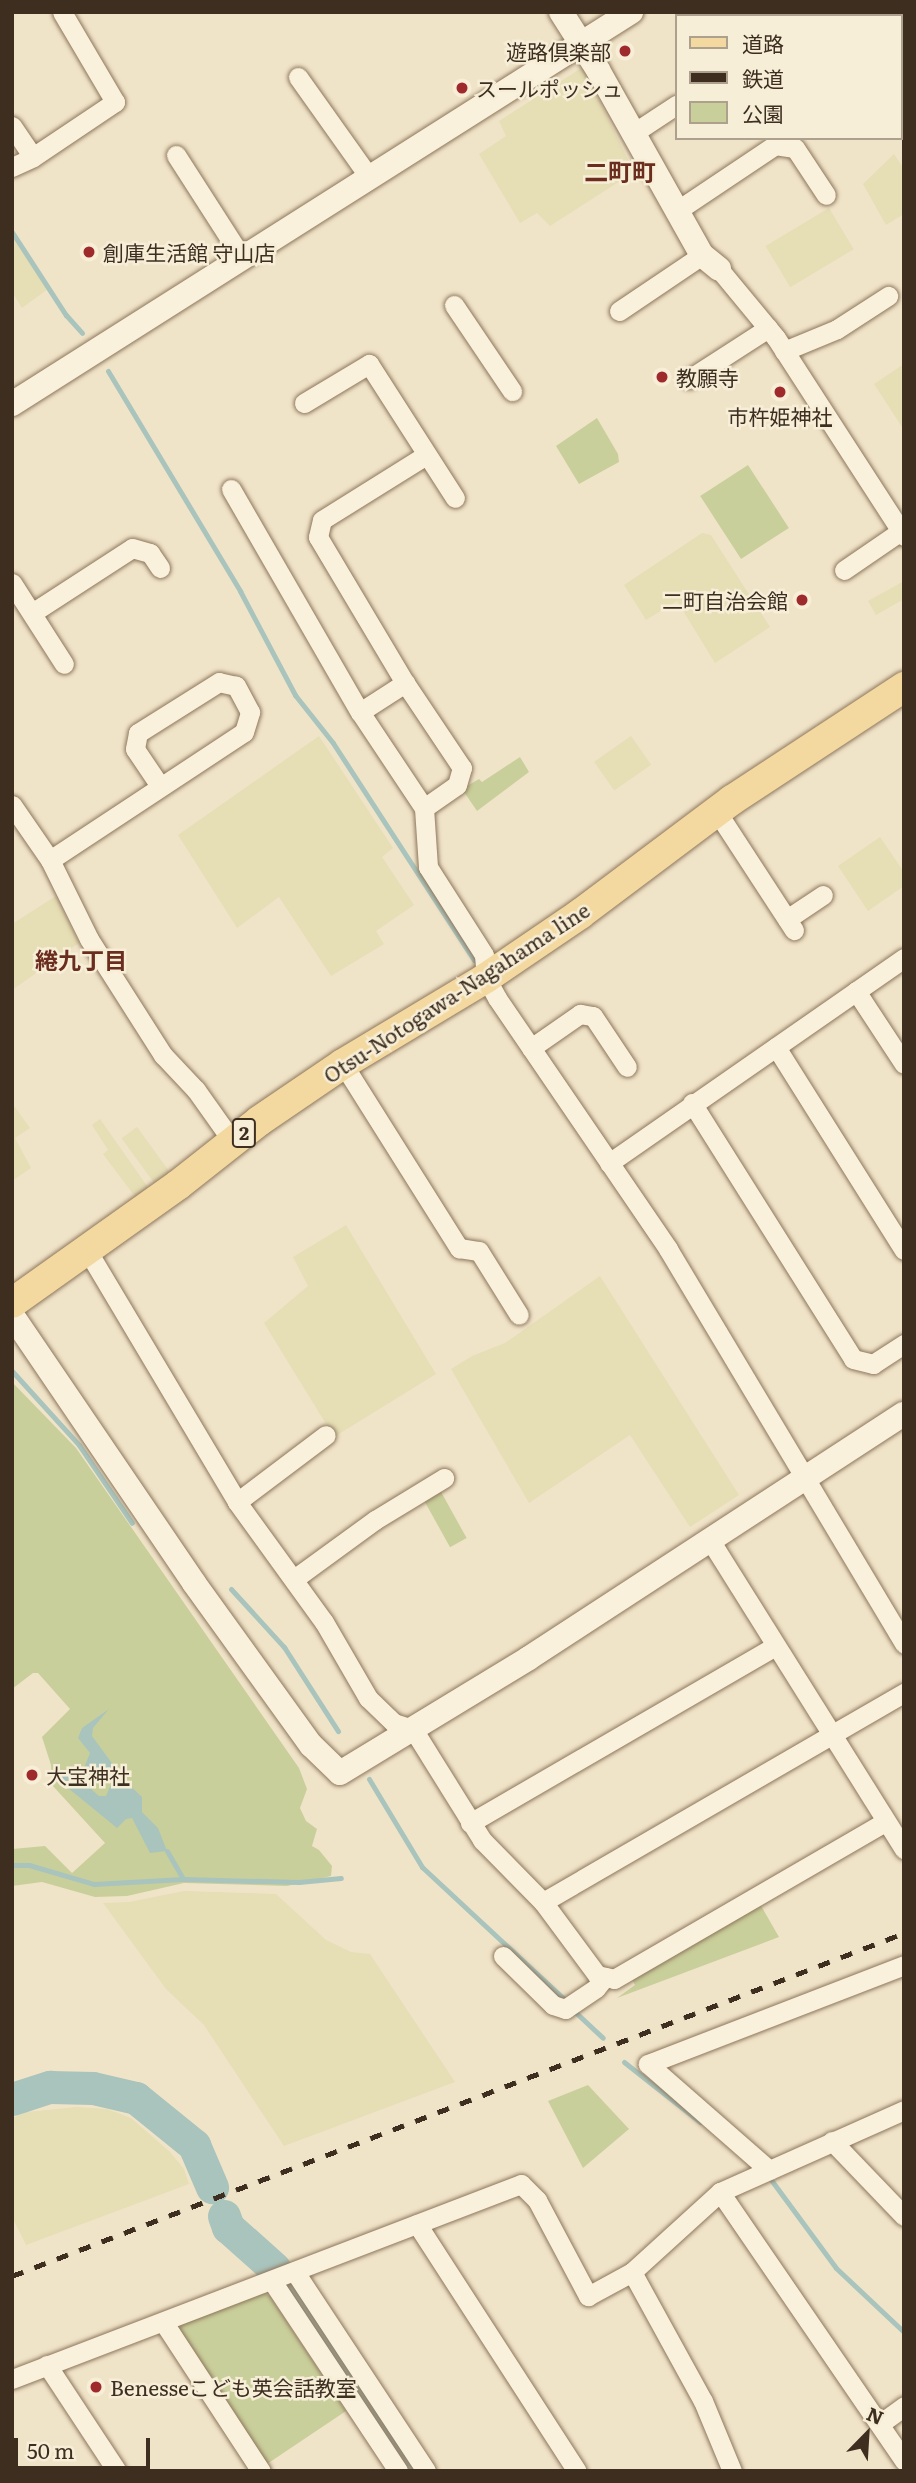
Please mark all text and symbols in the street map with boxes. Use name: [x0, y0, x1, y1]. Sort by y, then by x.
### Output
legend: [674, 14, 902, 140]
text: 道路: [742, 27, 784, 58]
place label: 遊路倶楽部: [506, 38, 611, 64]
marker: 遊路倶楽部: [617, 43, 633, 59]
text: 鉄道: [742, 62, 784, 93]
place label: スールポッシュ: [476, 75, 623, 101]
marker: スールポッシュ: [454, 80, 470, 96]
text: 公園: [742, 97, 784, 128]
district label: 二町町: [584, 157, 656, 185]
place label: 創庫生活館 守山店: [103, 239, 275, 265]
marker: 創庫生活館 守山店: [81, 244, 97, 260]
place label: 教願寺: [676, 364, 739, 390]
marker: 教願寺: [654, 369, 670, 385]
marker: 市杵姫神社: [772, 384, 788, 400]
place label: 市杵姫神社: [728, 403, 832, 429]
place label: 二町自治会館: [662, 587, 788, 613]
marker: 二町自治会館: [794, 592, 810, 608]
street label: Otsu-Notogawa-Nagahama line: [318, 896, 594, 1088]
district label: 綣九丁目: [35, 945, 127, 973]
road number: 2: [232, 1118, 256, 1148]
place label: 大宝神社: [46, 1762, 130, 1788]
marker: 大宝神社: [24, 1767, 40, 1783]
place label: Benesseこども英会話教室: [110, 2374, 357, 2400]
marker: Benesseこども英会話教室: [88, 2379, 104, 2395]
north arrow: [832, 2399, 902, 2469]
text: N: [863, 2399, 889, 2431]
scale bar: [18, 2424, 154, 2468]
text: 50 m: [27, 2434, 74, 2465]

